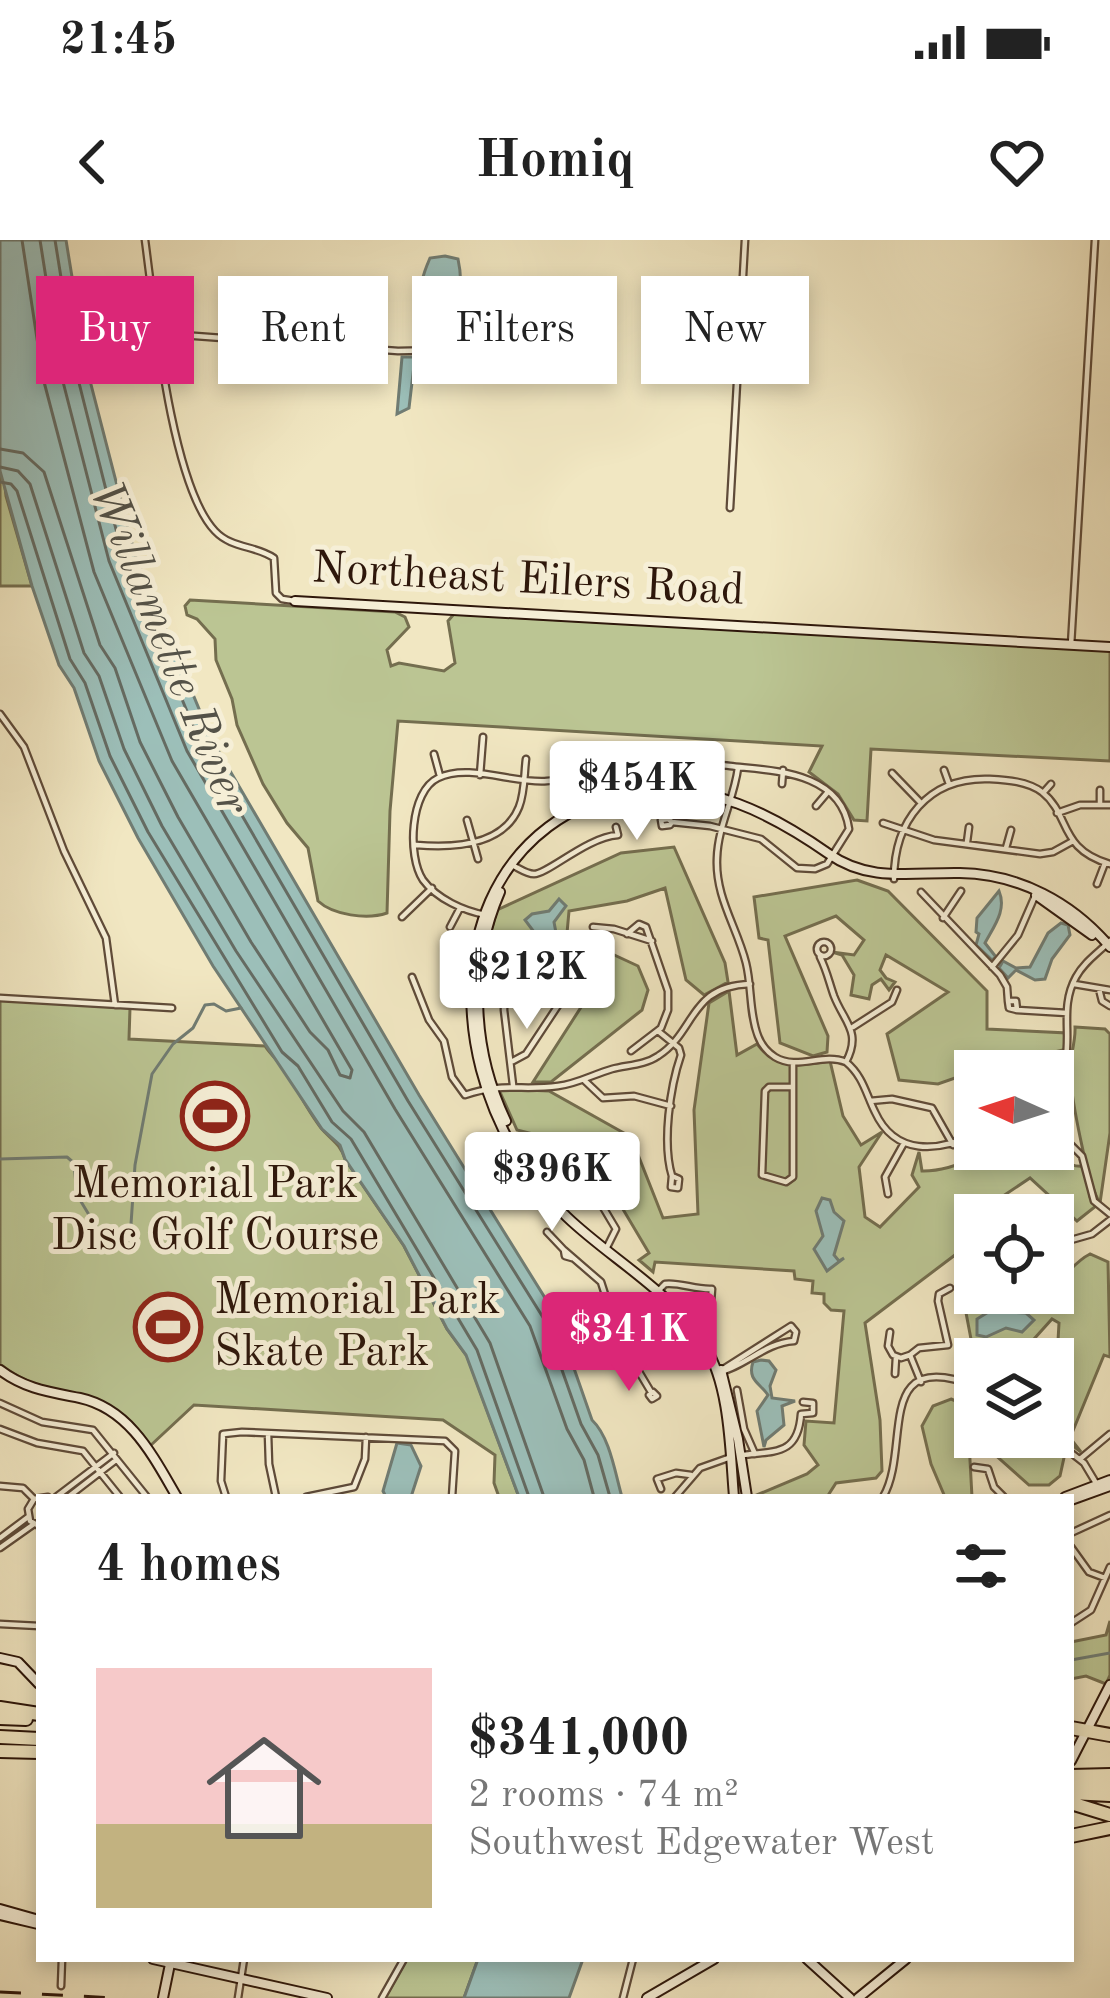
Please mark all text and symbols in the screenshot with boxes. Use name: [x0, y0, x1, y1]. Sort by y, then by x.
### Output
text: 21:45: [60, 19, 177, 64]
icon: back: [60, 129, 126, 195]
icon: heart: [984, 129, 1050, 195]
text: Homiq: [475, 135, 635, 189]
chip: Buy: [36, 276, 194, 384]
chip: Rent: [218, 276, 388, 384]
chip: Filters: [412, 276, 617, 384]
chip: New: [641, 276, 809, 384]
water label: Willamette River: [79, 474, 257, 823]
street label: Northeast Eilers Road: [310, 547, 746, 615]
pin: $454K: [553, 741, 721, 843]
text: $454K: [577, 760, 697, 799]
pin: $212K: [443, 930, 611, 1032]
text: $212K: [467, 949, 587, 988]
north arrow: [954, 1050, 1074, 1170]
map controls: [954, 1050, 1074, 1458]
sports icon: Memorial Park Disc Golf Course: [180, 1081, 250, 1151]
pin: $396K: [468, 1132, 636, 1234]
text: $396K: [492, 1151, 612, 1190]
place label: Memorial Park Disc Golf Course: [51, 1163, 379, 1260]
button: locate: [954, 1194, 1074, 1314]
place label: Memorial Park Skate Park: [214, 1279, 501, 1376]
sports icon: Memorial Park Skate Park: [133, 1292, 203, 1362]
pin: $341K: [545, 1292, 713, 1394]
text: $341K: [569, 1311, 689, 1350]
button: layers: [954, 1338, 1074, 1458]
icon: filters: [948, 1533, 1014, 1599]
text: 4 homes: [96, 1541, 281, 1592]
text: $341,000: [468, 1715, 689, 1766]
icon: home: [192, 1716, 336, 1860]
text: 2 rooms · 74 m²: [468, 1776, 739, 1815]
text: Southwest Edgewater West: [468, 1824, 935, 1863]

